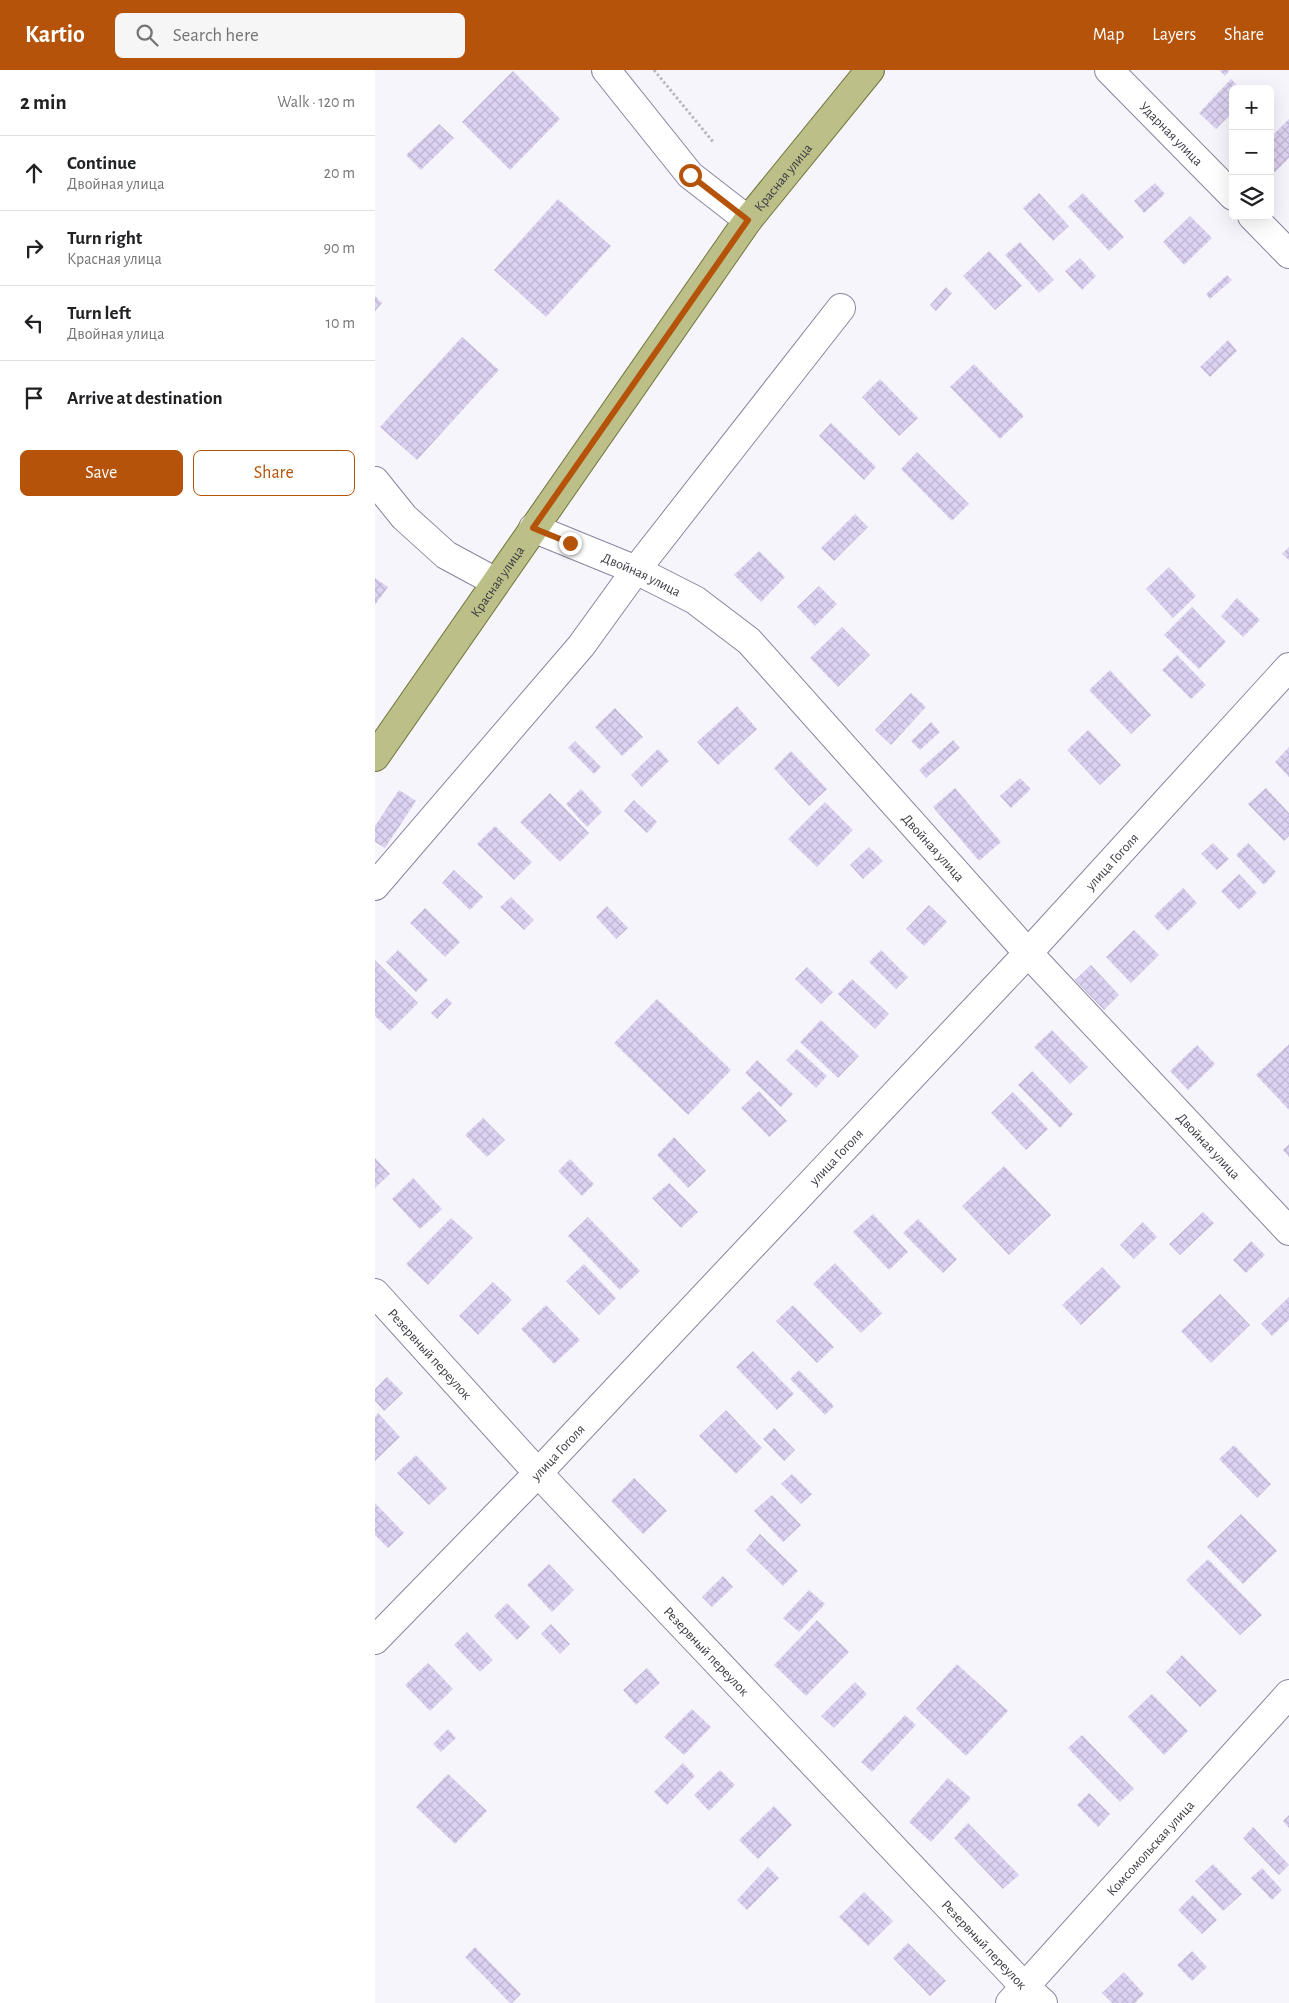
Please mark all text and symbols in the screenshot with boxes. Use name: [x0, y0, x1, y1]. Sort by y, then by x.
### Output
search box: [115, 13, 465, 58]
icon: search: [133, 21, 161, 49]
text: Kartio: [25, 23, 85, 47]
text: Search here: [173, 26, 259, 45]
text: Map: [1093, 26, 1124, 44]
text: Layers: [1152, 26, 1196, 44]
text: Share: [1224, 26, 1264, 44]
map controls: [1229, 85, 1274, 220]
button: +: [1229, 85, 1274, 130]
text: 2 min: [20, 92, 67, 113]
text: Walk · 120 m: [277, 94, 355, 110]
street label: Ударная улица: [1136, 99, 1205, 169]
button: −: [1229, 130, 1274, 175]
street label: Красная улица: [752, 141, 816, 214]
text: Continue: [67, 154, 136, 173]
icon: ahead: [20, 159, 48, 187]
route start: [679, 164, 702, 187]
text: 20 m: [324, 165, 355, 181]
button: layers: [1229, 175, 1274, 220]
text: Двойная улица: [67, 176, 164, 192]
text: Turn right: [67, 229, 142, 248]
icon: right: [20, 234, 48, 262]
text: 90 m: [324, 240, 355, 256]
text: Красная улица: [67, 251, 162, 267]
text: Turn left: [67, 304, 131, 323]
icon: left: [20, 309, 48, 337]
text: 10 m: [326, 315, 355, 331]
text: Двойная улица: [67, 326, 164, 342]
icon: arrive: [20, 384, 48, 412]
text: Arrive at destination: [67, 389, 223, 408]
button: Save: [20, 450, 183, 496]
button: Share: [193, 450, 355, 496]
route end: [559, 532, 582, 555]
street label: Красная улица: [468, 543, 528, 620]
street label: Двойная улица: [600, 551, 683, 600]
street label: Двойная улица: [899, 812, 967, 885]
street label: улица Гоголя: [1083, 831, 1142, 894]
street label: Двойная улица: [1174, 1110, 1243, 1183]
street label: улица Гоголя: [807, 1127, 866, 1189]
street label: Резервный переулок: [385, 1306, 474, 1403]
street label: улица Гоголя: [528, 1422, 588, 1484]
street label: Резервный переулок: [661, 1604, 752, 1699]
street label: Комсомольская улица: [1104, 1798, 1198, 1899]
street label: Резервный переулок: [938, 1898, 1029, 1993]

